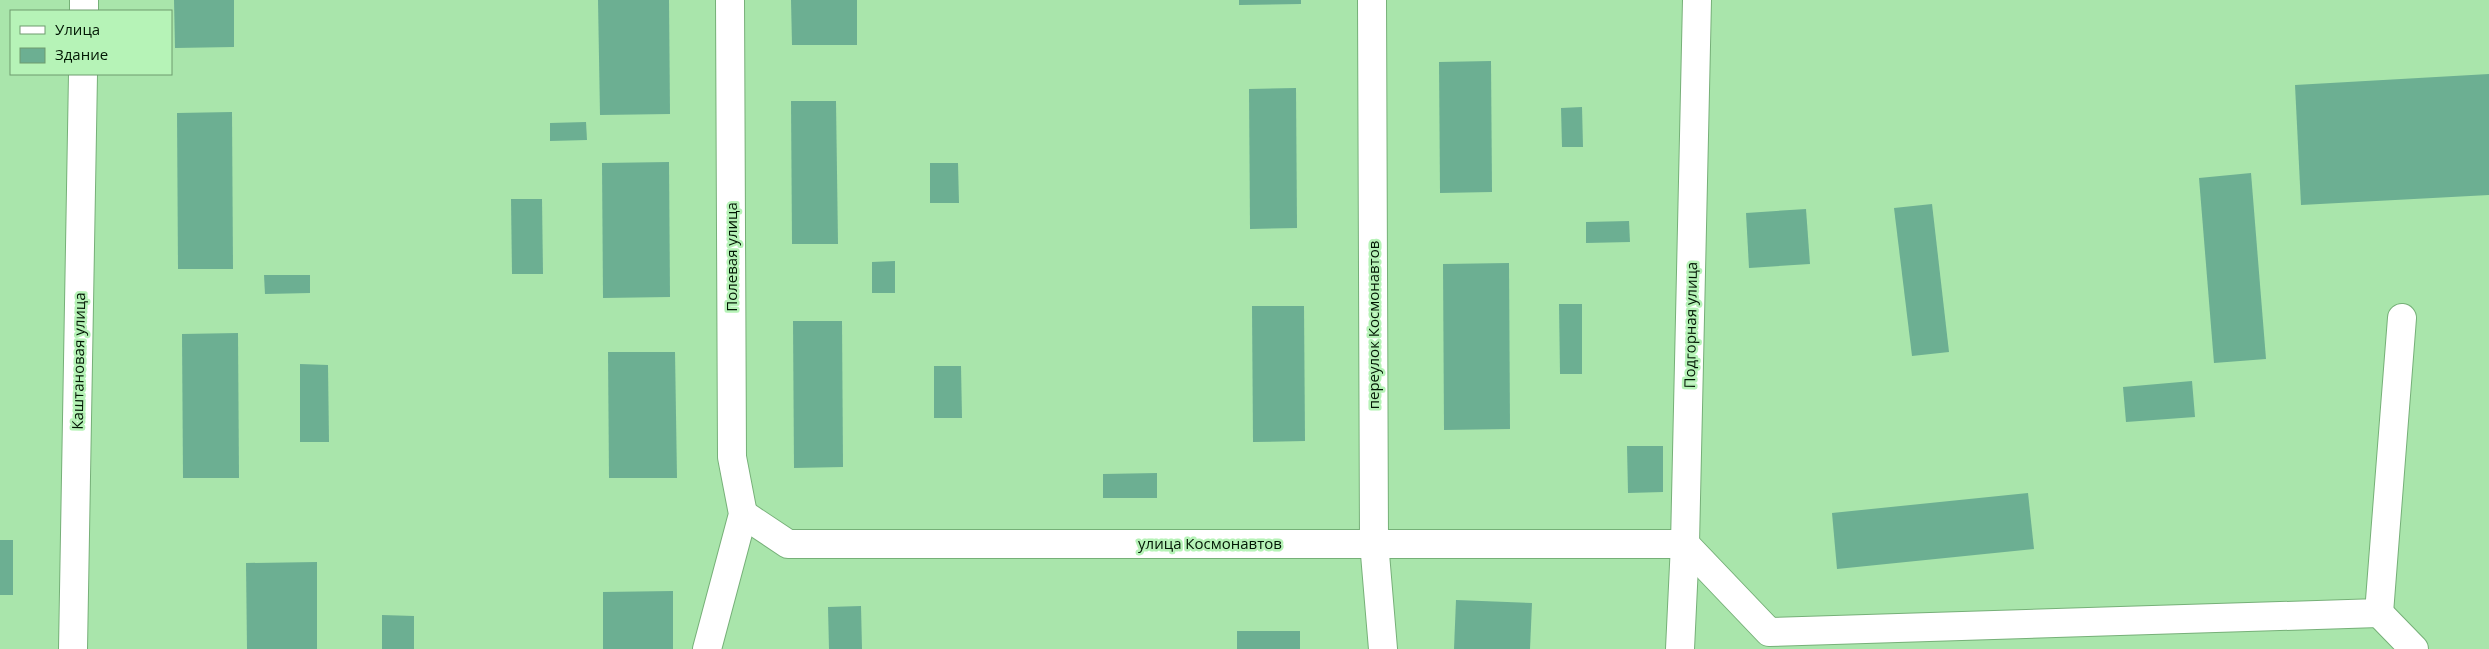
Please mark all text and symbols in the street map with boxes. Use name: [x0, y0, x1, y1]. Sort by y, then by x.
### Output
legend: [10, 10, 172, 75]
text: Улица: [55, 19, 100, 39]
text: Здание: [55, 44, 108, 64]
street label: Полевая улица: [721, 202, 741, 312]
street label: переулок Космонавтов: [1363, 241, 1383, 409]
street label: Подгорная улица: [1679, 262, 1701, 388]
street label: Каштановая улица: [67, 292, 89, 430]
street label: улица Космонавтов: [1138, 533, 1282, 553]

